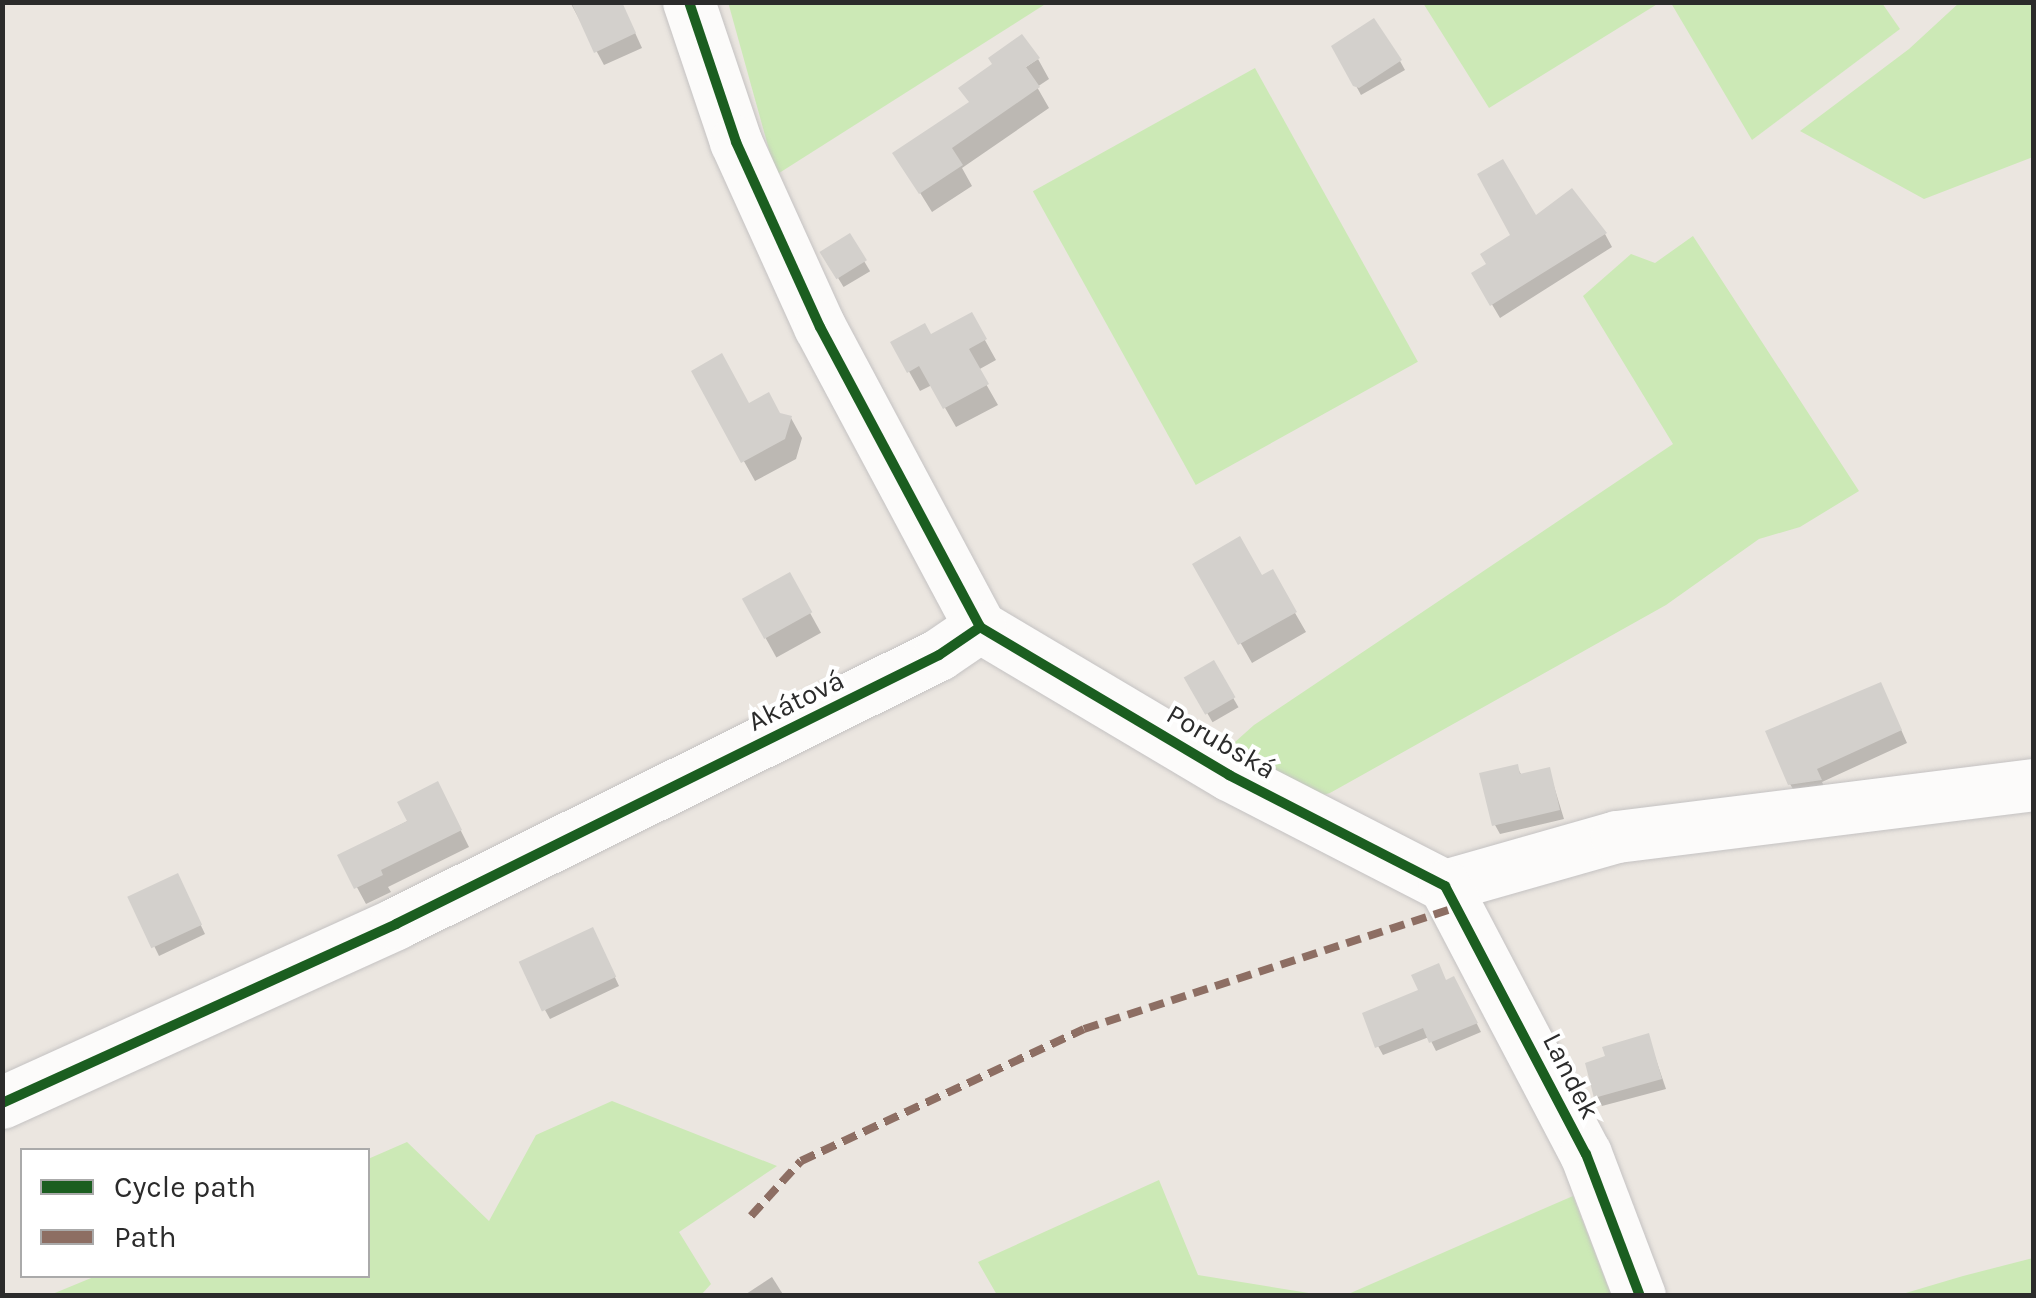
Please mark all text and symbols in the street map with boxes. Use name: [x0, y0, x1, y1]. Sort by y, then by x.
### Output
street label: Akátová: [743, 663, 849, 739]
street label: Porubská: [1160, 697, 1282, 787]
street label: Landek: [1535, 1027, 1607, 1125]
legend: [20, 1148, 370, 1278]
text: Cycle path: [114, 1169, 256, 1205]
text: Path: [114, 1219, 177, 1255]

